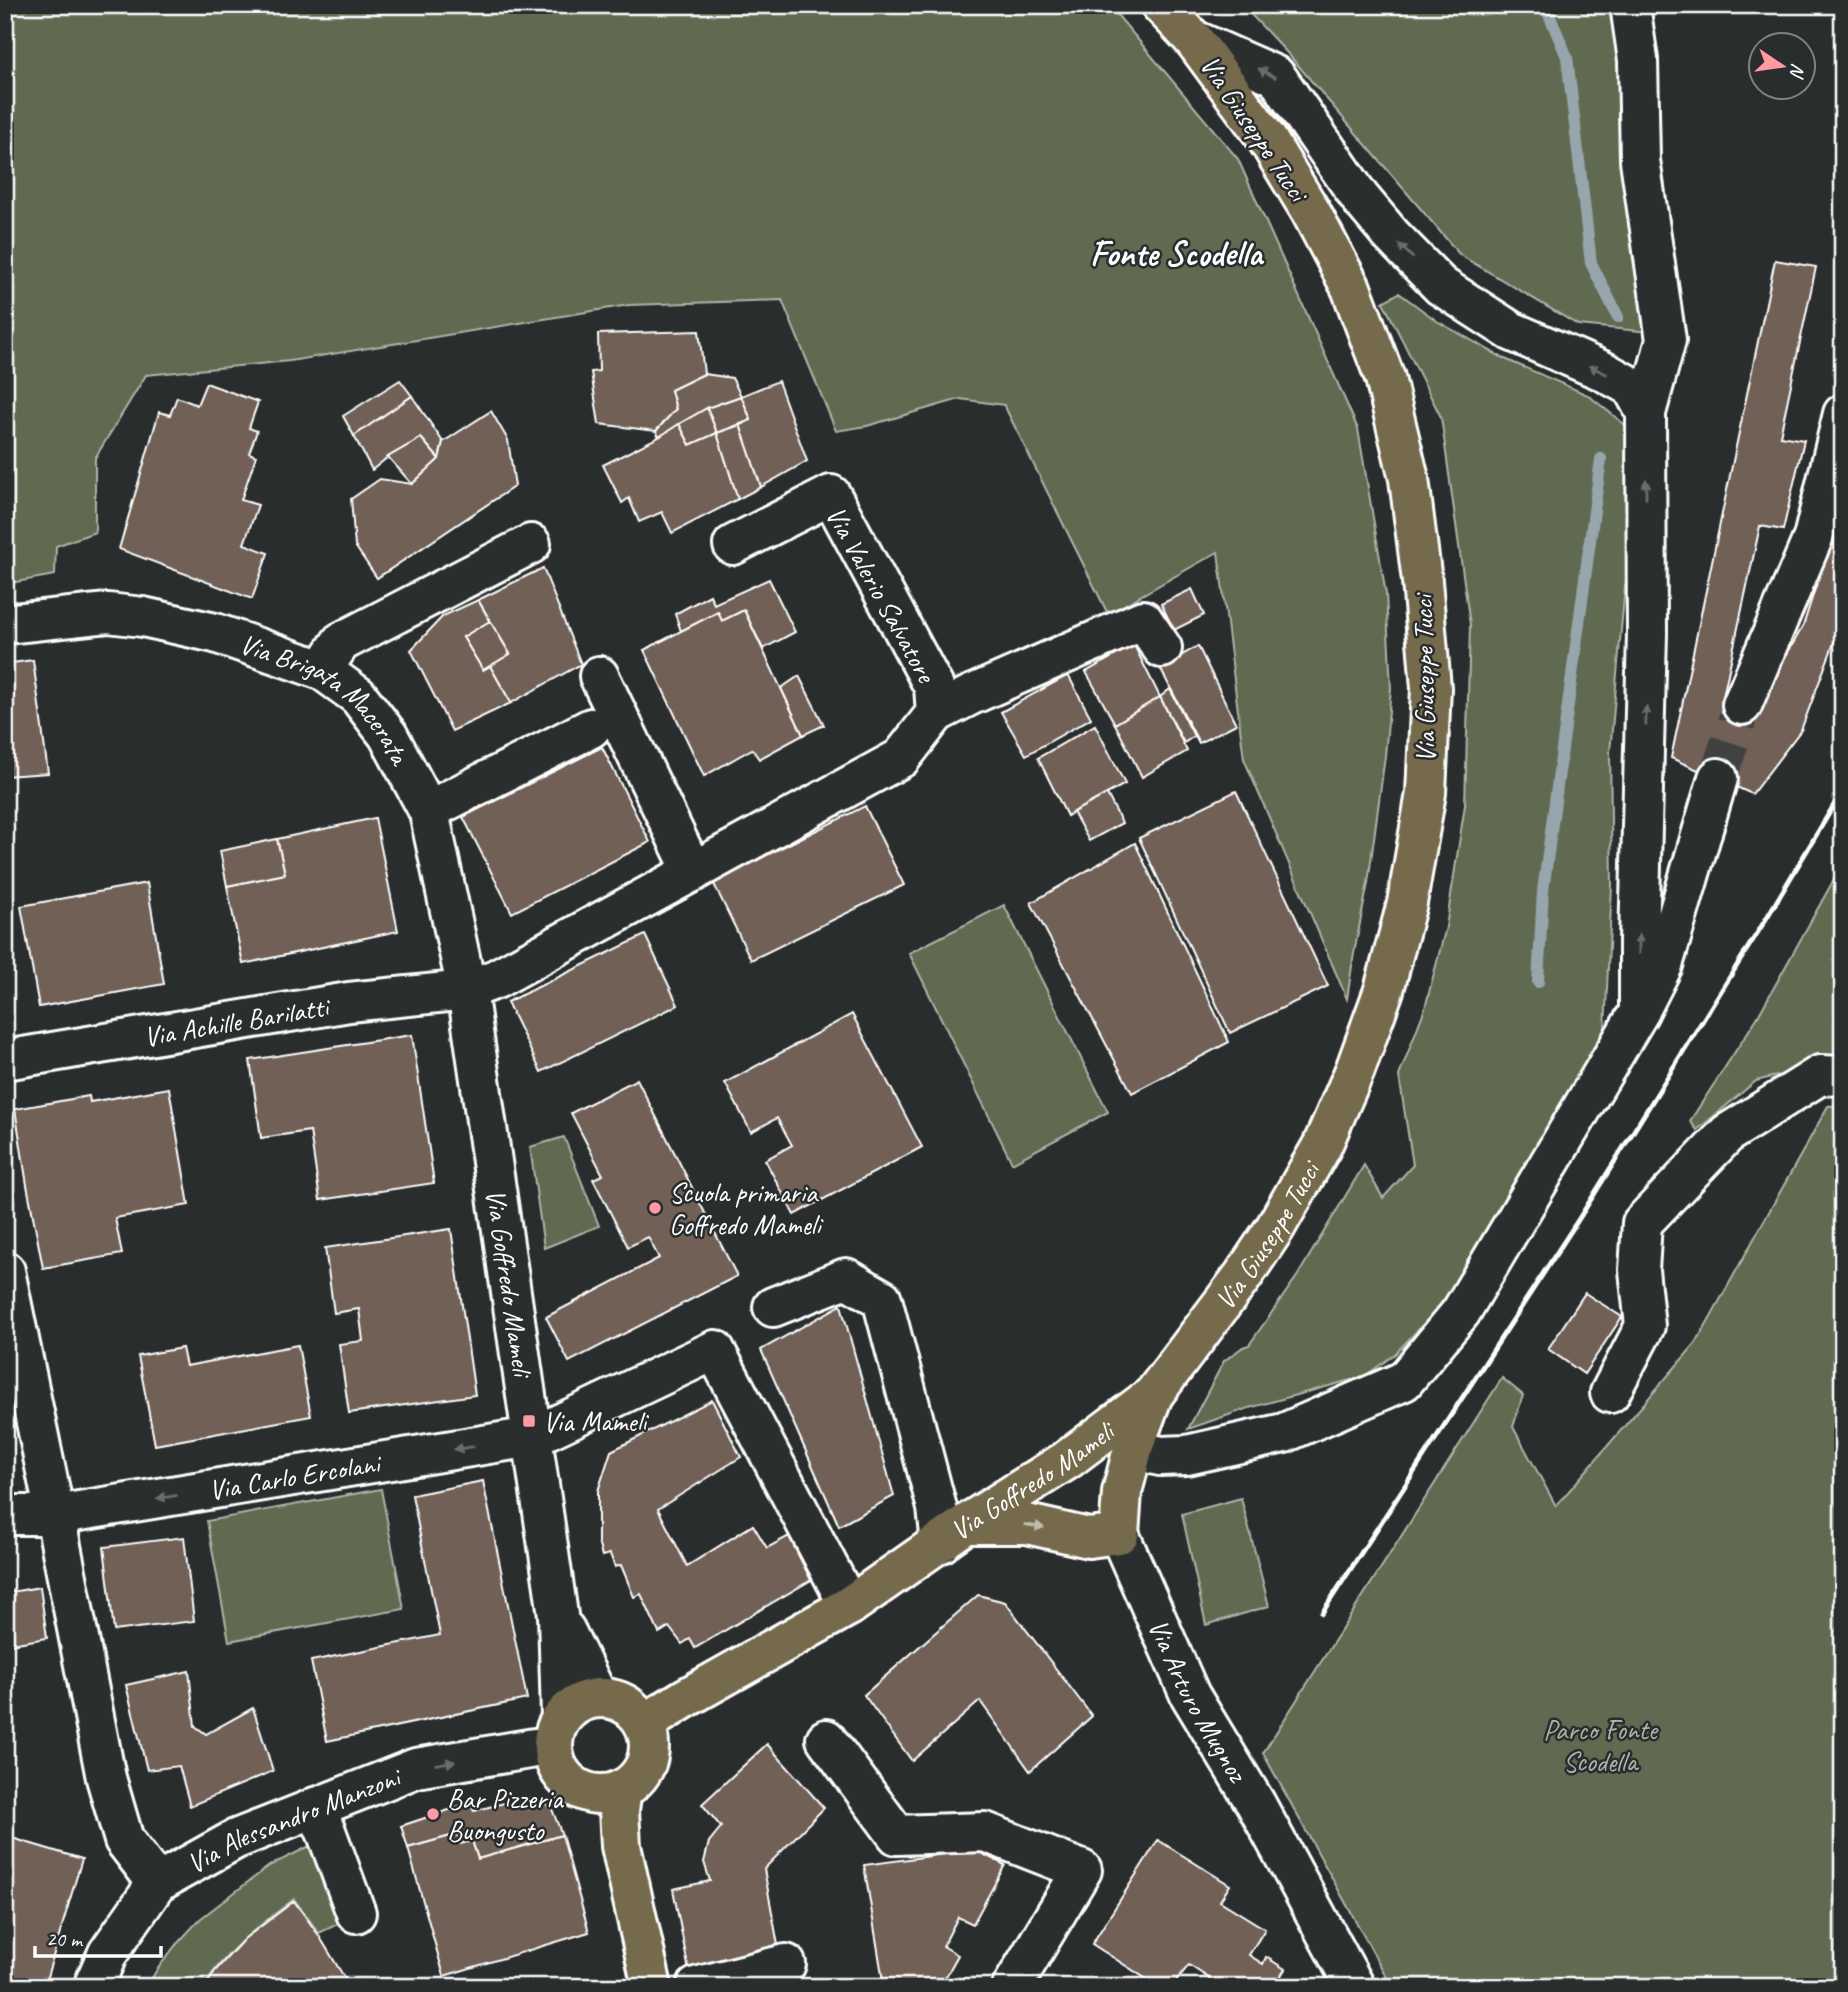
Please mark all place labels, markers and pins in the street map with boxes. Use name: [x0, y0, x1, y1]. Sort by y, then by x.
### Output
place label: Scuola primaria Goffredo Mameli: [669, 1175, 824, 1242]
marker: Scuola primaria Goffredo Mameli: [647, 1200, 663, 1216]
place label: Via Mameli: [543, 1404, 650, 1439]
marker: Via Mameli: [521, 1413, 537, 1429]
place label: Bar Pizzeria Buongusto: [447, 1781, 564, 1848]
marker: Bar Pizzeria Buongusto: [425, 1806, 441, 1822]

